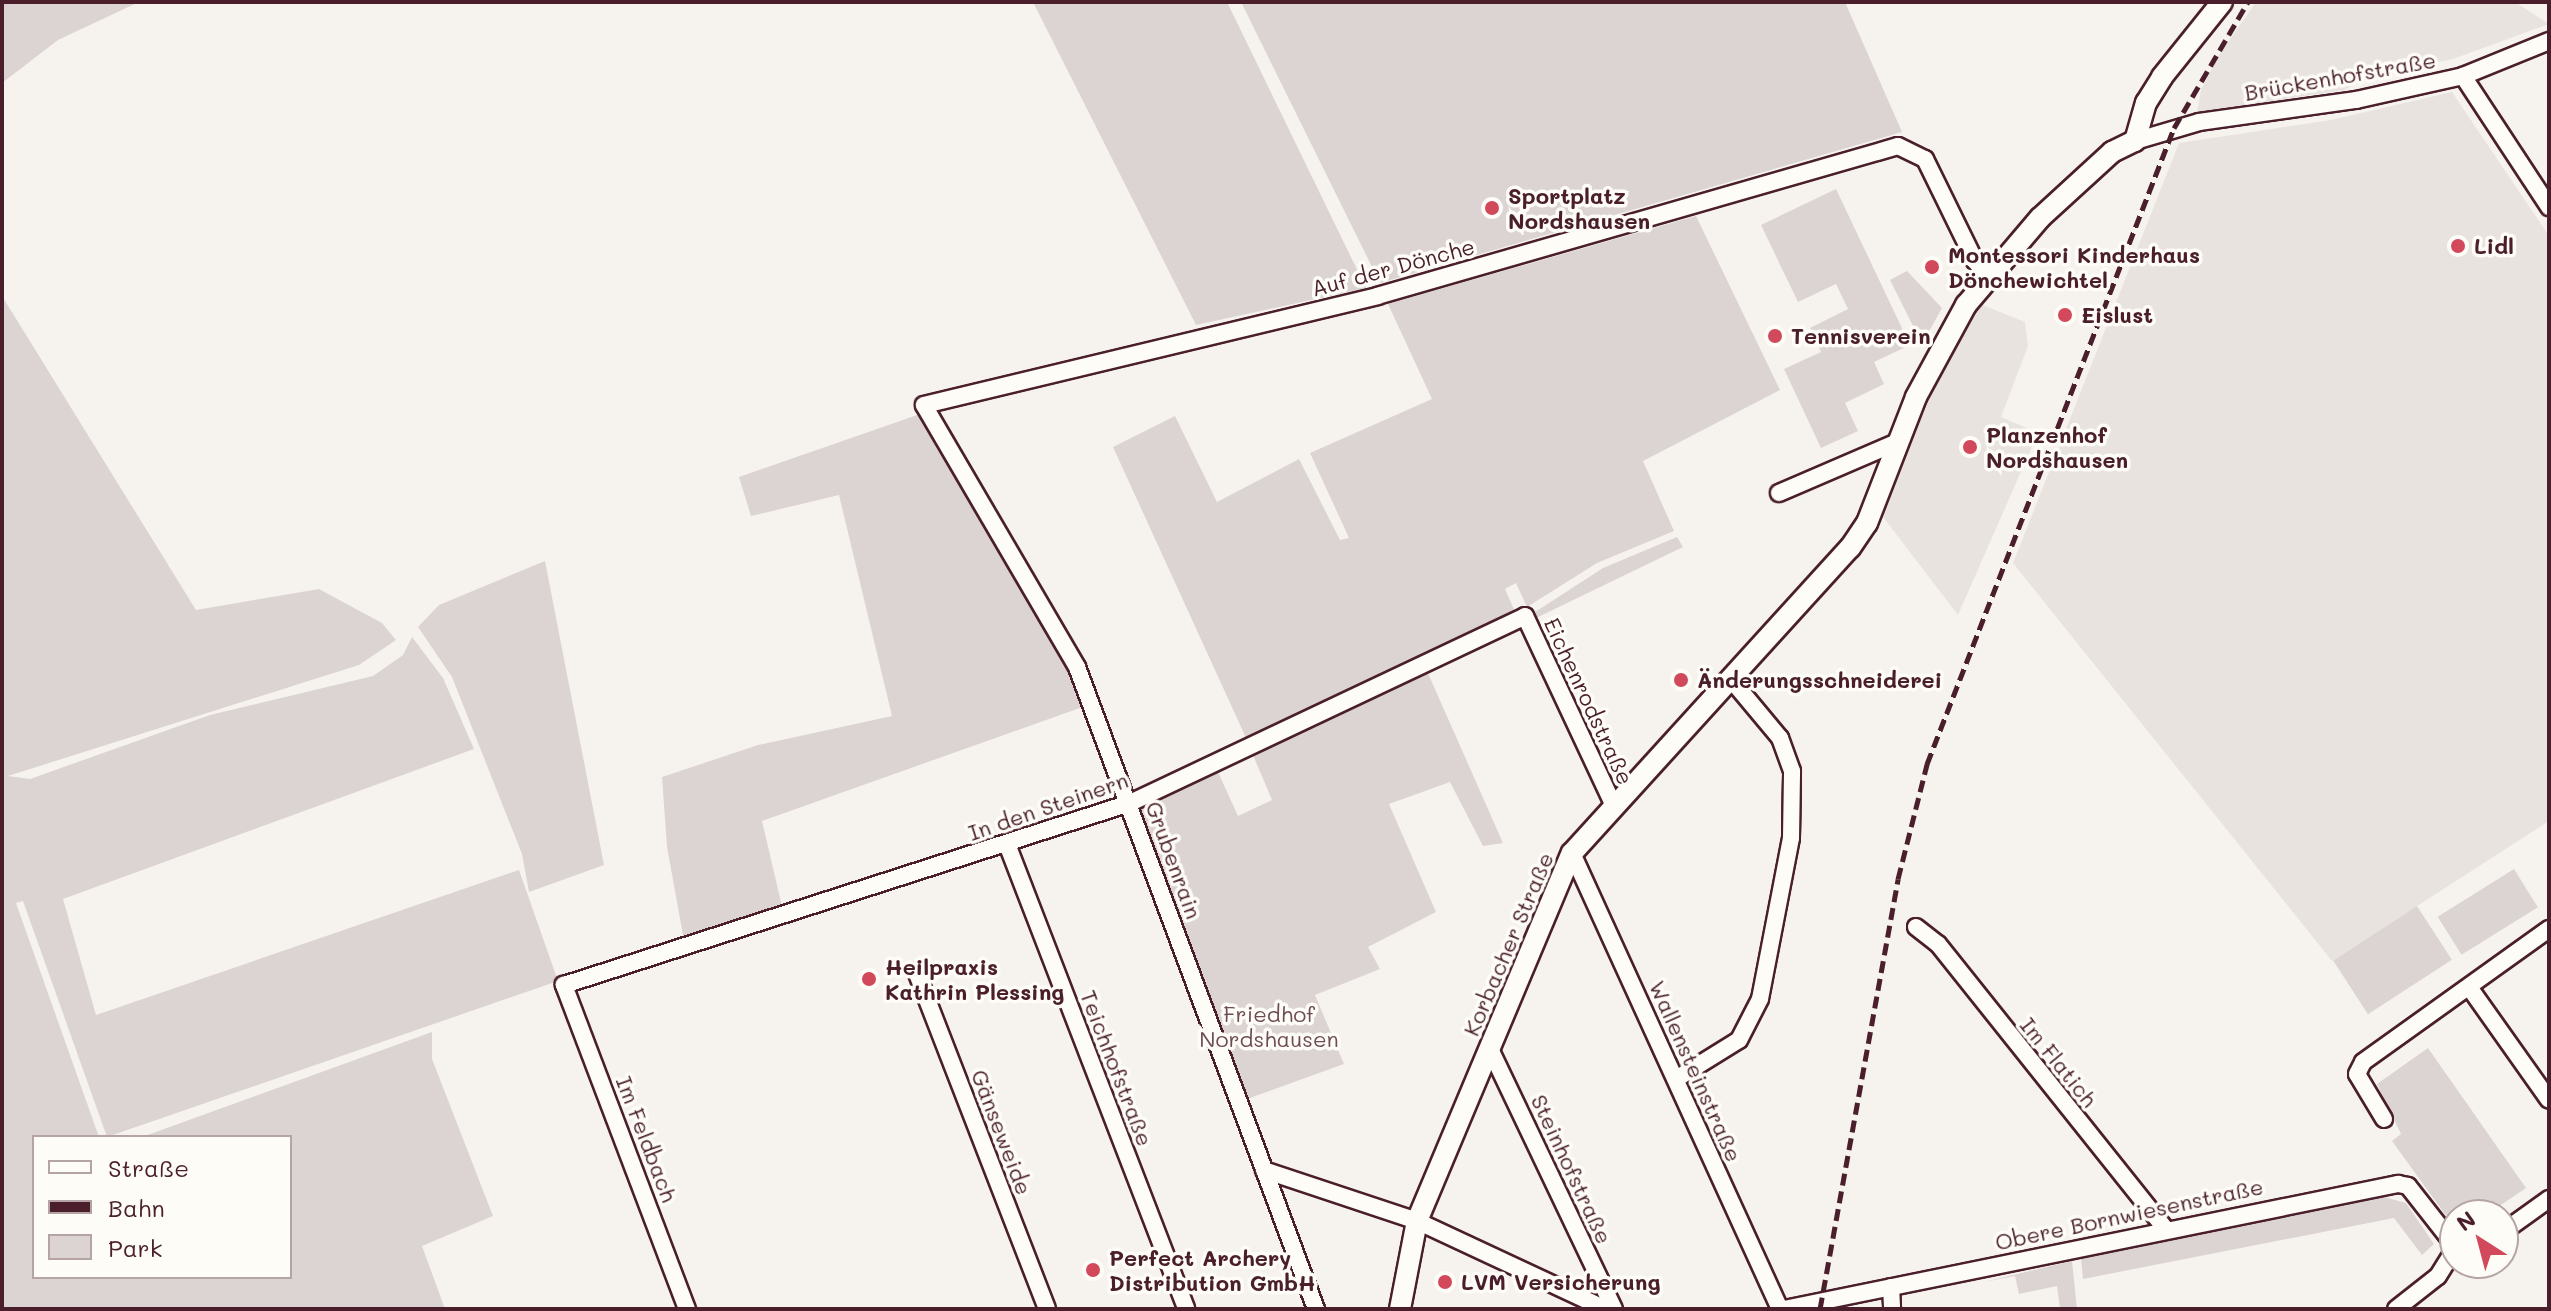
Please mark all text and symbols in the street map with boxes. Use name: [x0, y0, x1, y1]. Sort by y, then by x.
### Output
street label: Brückenhofstraße: [2242, 46, 2438, 106]
place label: Sportplatz Nordshausen: [1508, 182, 1650, 234]
marker: Sportplatz Nordshausen: [1483, 199, 1501, 217]
street label: Auf der Dönche: [1309, 233, 1477, 301]
place label: Lidl: [2474, 233, 2514, 259]
marker: Lidl: [2449, 237, 2467, 255]
place label: Montessori Kinderhaus Dönchewichtel: [1948, 241, 2200, 292]
marker: Montessori Kinderhaus Dönchewichtel: [1923, 258, 1941, 276]
place label: Eislust: [2081, 302, 2153, 328]
marker: Eislust: [2056, 306, 2074, 324]
place label: Tennisverein: [1791, 323, 1931, 349]
marker: Tennisverein: [1766, 327, 1784, 345]
place label: Planzenhof Nordshausen: [1986, 421, 2128, 472]
marker: Planzenhof Nordshausen: [1961, 438, 1979, 456]
street label: Eichenrodstraße: [1539, 613, 1639, 789]
place label: Änderungsschneiderei: [1697, 667, 1942, 693]
marker: Änderungsschneiderei: [1672, 671, 1690, 689]
street label: In den Steinern: [965, 766, 1131, 846]
street label: Grubenrain: [1141, 798, 1207, 922]
street label: Korbacher Straße: [1457, 848, 1559, 1040]
place label: Heilpraxis Kathrin Plessing: [885, 953, 1064, 1004]
marker: Heilpraxis Kathrin Plessing: [860, 970, 878, 988]
street label: Wallensteinstraße: [1644, 976, 1748, 1166]
street label: Teichhofstraße: [1075, 986, 1159, 1150]
park label: Friedhof Nordshausen: [1199, 1000, 1339, 1052]
street label: Im Flatich: [2015, 1012, 2103, 1112]
street label: Gänseweide: [966, 1066, 1038, 1198]
street label: Im Feldbach: [611, 1072, 683, 1206]
street label: Steinhofstraße: [1526, 1090, 1618, 1248]
legend: [32, 1135, 292, 1279]
text: Straße: [108, 1152, 189, 1183]
street label: Obere Bornwiesenstraße: [1993, 1173, 2265, 1255]
text: Bahn: [108, 1192, 165, 1223]
north arrow: [2439, 1199, 2519, 1279]
text: N: [2450, 1204, 2481, 1237]
text: Park: [108, 1232, 162, 1263]
place label: Perfect Archery Distribution GmbH: [1109, 1244, 1316, 1296]
marker: Perfect Archery Distribution GmbH: [1084, 1261, 1102, 1279]
place label: LVM Versicherung: [1461, 1269, 1661, 1295]
marker: LVM Versicherung: [1436, 1273, 1454, 1291]

